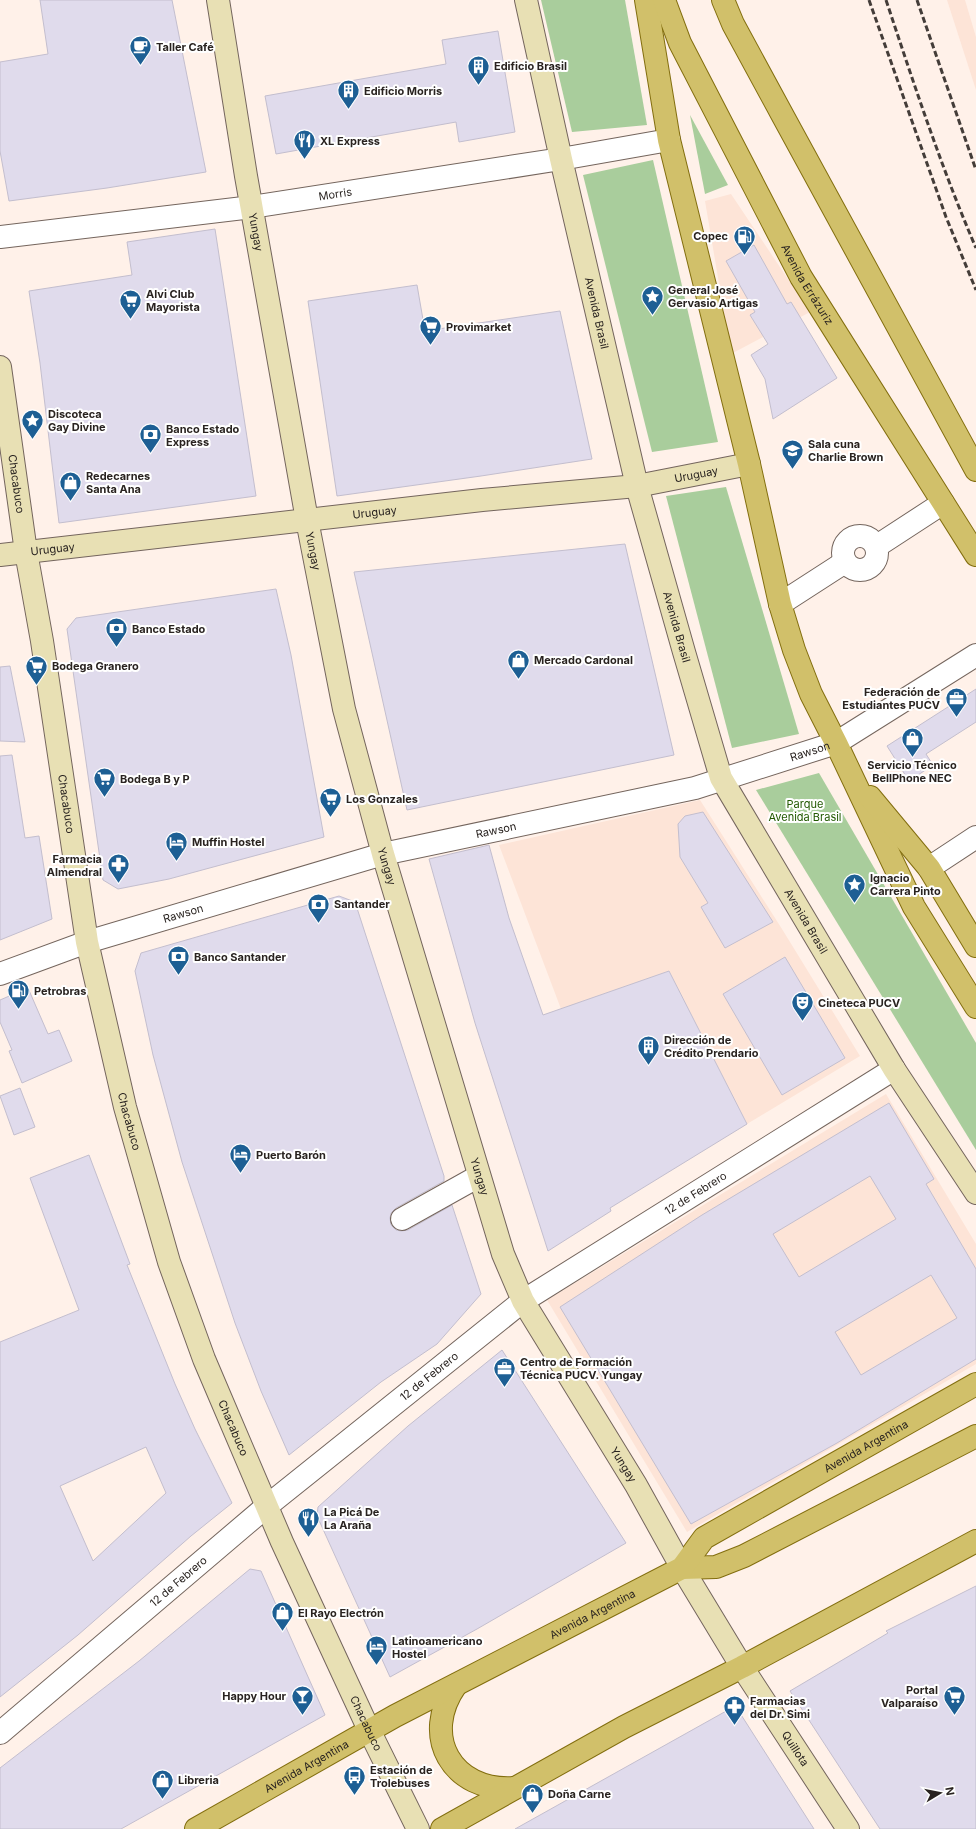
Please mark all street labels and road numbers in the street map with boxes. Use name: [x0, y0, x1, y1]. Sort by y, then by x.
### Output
street label: Morris: [318, 185, 353, 204]
street label: Yungay: [246, 211, 266, 252]
street label: Avenida Errázuriz: [778, 242, 836, 328]
street label: Avenida Brasil: [582, 276, 612, 350]
street label: Chacabuco: [5, 453, 28, 515]
street label: Uruguay: [673, 463, 719, 486]
street label: Uruguay: [352, 503, 397, 522]
street label: Yungay: [302, 530, 324, 571]
street label: Uruguay: [30, 540, 75, 558]
street label: Avenida Brasil: [660, 590, 694, 664]
street label: Rawson: [788, 738, 832, 764]
street label: Chacabuco: [55, 773, 78, 835]
street label: Rawson: [474, 819, 518, 841]
street label: Yungay: [374, 846, 399, 887]
street label: Avenida Brasil: [781, 886, 831, 956]
street label: Rawson: [161, 901, 205, 926]
street label: Chacabuco: [115, 1091, 144, 1152]
street label: Yungay: [467, 1156, 492, 1197]
street label: 12 de Febrero: [662, 1168, 730, 1218]
street label: 12 de Febrero: [397, 1348, 461, 1404]
street label: Chacabuco: [215, 1398, 252, 1458]
street label: Avenida Argentina: [821, 1417, 911, 1476]
street label: Yungay: [607, 1444, 640, 1485]
street label: 12 de Febrero: [147, 1553, 210, 1610]
street label: Avenida Argentina: [547, 1586, 638, 1642]
street label: Chacabuco: [347, 1693, 385, 1754]
street label: Quillota: [779, 1728, 812, 1769]
street label: Avenida Argentina: [262, 1737, 351, 1796]

